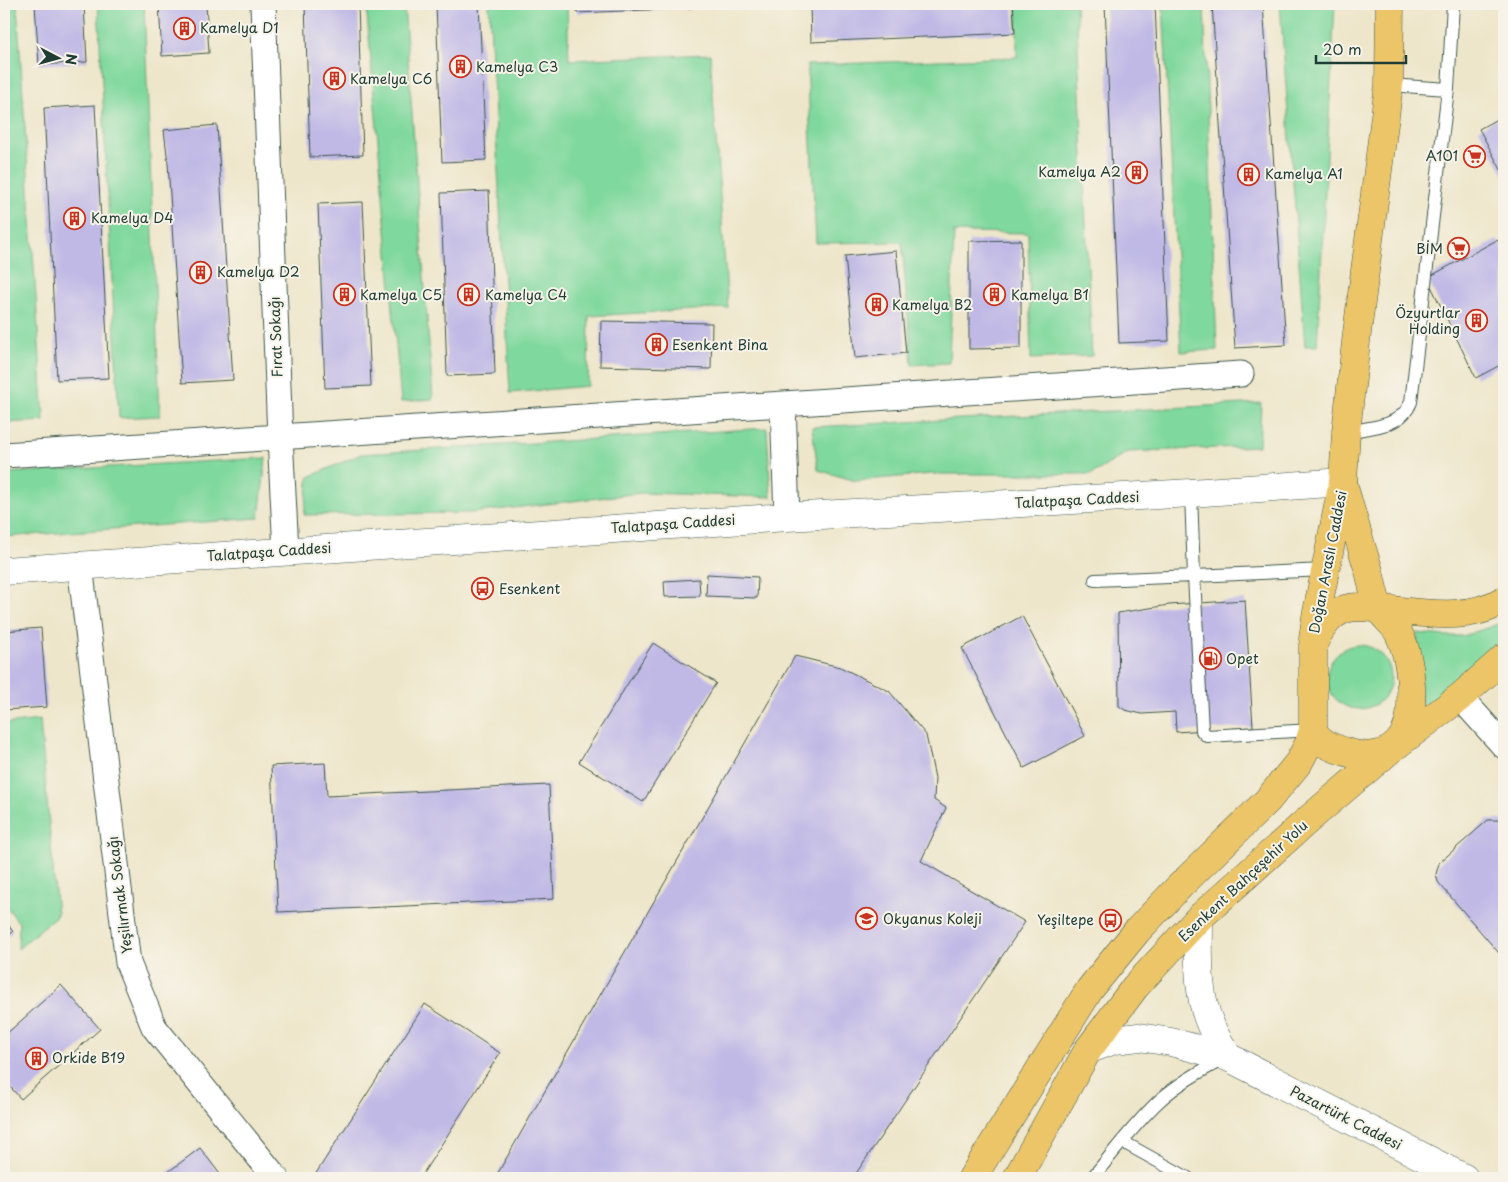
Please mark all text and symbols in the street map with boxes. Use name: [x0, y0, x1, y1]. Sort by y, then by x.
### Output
building icon: Kamelya D1: [172, 16, 196, 40]
place label: Kamelya D1: [200, 17, 279, 38]
north arrow: [32, 32, 82, 82]
scale bar: [1316, 32, 1406, 64]
text: 20 m: [1323, 37, 1362, 60]
text: N: [60, 53, 82, 66]
building icon: Kamelya C3: [448, 55, 472, 79]
place label: Kamelya C3: [476, 56, 558, 77]
building icon: Kamelya C6: [322, 67, 346, 91]
place label: Kamelya C6: [350, 68, 432, 89]
supermarket icon: A101: [1462, 144, 1486, 168]
place label: A101: [1426, 145, 1458, 166]
building icon: Kamelya A2: [1125, 160, 1149, 184]
place label: Kamelya A2: [1038, 161, 1121, 182]
building icon: Kamelya A1: [1237, 162, 1261, 186]
place label: Kamelya A1: [1265, 163, 1343, 184]
building icon: Kamelya D4: [63, 206, 87, 230]
place label: Kamelya D4: [91, 207, 174, 228]
supermarket icon: BİM: [1447, 237, 1471, 261]
place label: BİM: [1416, 238, 1443, 259]
building icon: Kamelya D2: [189, 260, 213, 284]
place label: Kamelya D2: [217, 261, 300, 282]
building icon: Kamelya C5: [332, 283, 356, 307]
building icon: Kamelya C4: [457, 283, 481, 307]
building icon: Kamelya B1: [983, 283, 1007, 307]
place label: Kamelya C5: [360, 284, 442, 305]
place label: Kamelya C4: [485, 284, 567, 305]
place label: Kamelya B1: [1011, 284, 1089, 305]
building icon: Kamelya B2: [864, 293, 888, 317]
place label: Kamelya B2: [892, 294, 972, 315]
street label: Fırat Sokağı: [264, 296, 287, 378]
place label: Özyurtlar Holding: [1395, 302, 1461, 339]
building icon: Özyurtlar Holding: [1464, 309, 1488, 333]
building icon: Esenkent Bina: [644, 333, 668, 357]
place label: Esenkent Bina: [672, 334, 768, 355]
street label: Talatpaşa Caddesi: [1014, 486, 1140, 513]
street label: Doğan Araslı Caddesi: [1303, 489, 1352, 635]
street label: Talatpaşa Caddesi: [610, 509, 736, 538]
street label: Talatpaşa Caddesi: [206, 537, 332, 566]
bus stop icon: Esenkent: [471, 577, 495, 601]
place label: Esenkent: [499, 578, 560, 599]
fuel station icon: Opet: [1198, 647, 1222, 671]
place label: Opet: [1226, 648, 1259, 669]
street label: Esenkent Bahçeşehir Yolu: [1173, 815, 1312, 946]
street label: Yeşilırmak Sokağı: [102, 835, 137, 955]
school or university icon: Okyanus Koleji: [855, 907, 879, 931]
place label: Okyanus Koleji: [883, 908, 982, 929]
bus stop icon: Yeşiltepe: [1098, 908, 1122, 932]
place label: Yeşiltepe: [1037, 909, 1094, 930]
building icon: Orkide B19: [24, 1046, 48, 1070]
place label: Orkide B19: [52, 1047, 125, 1068]
street label: Pazartürk Caddesi: [1287, 1080, 1406, 1155]

